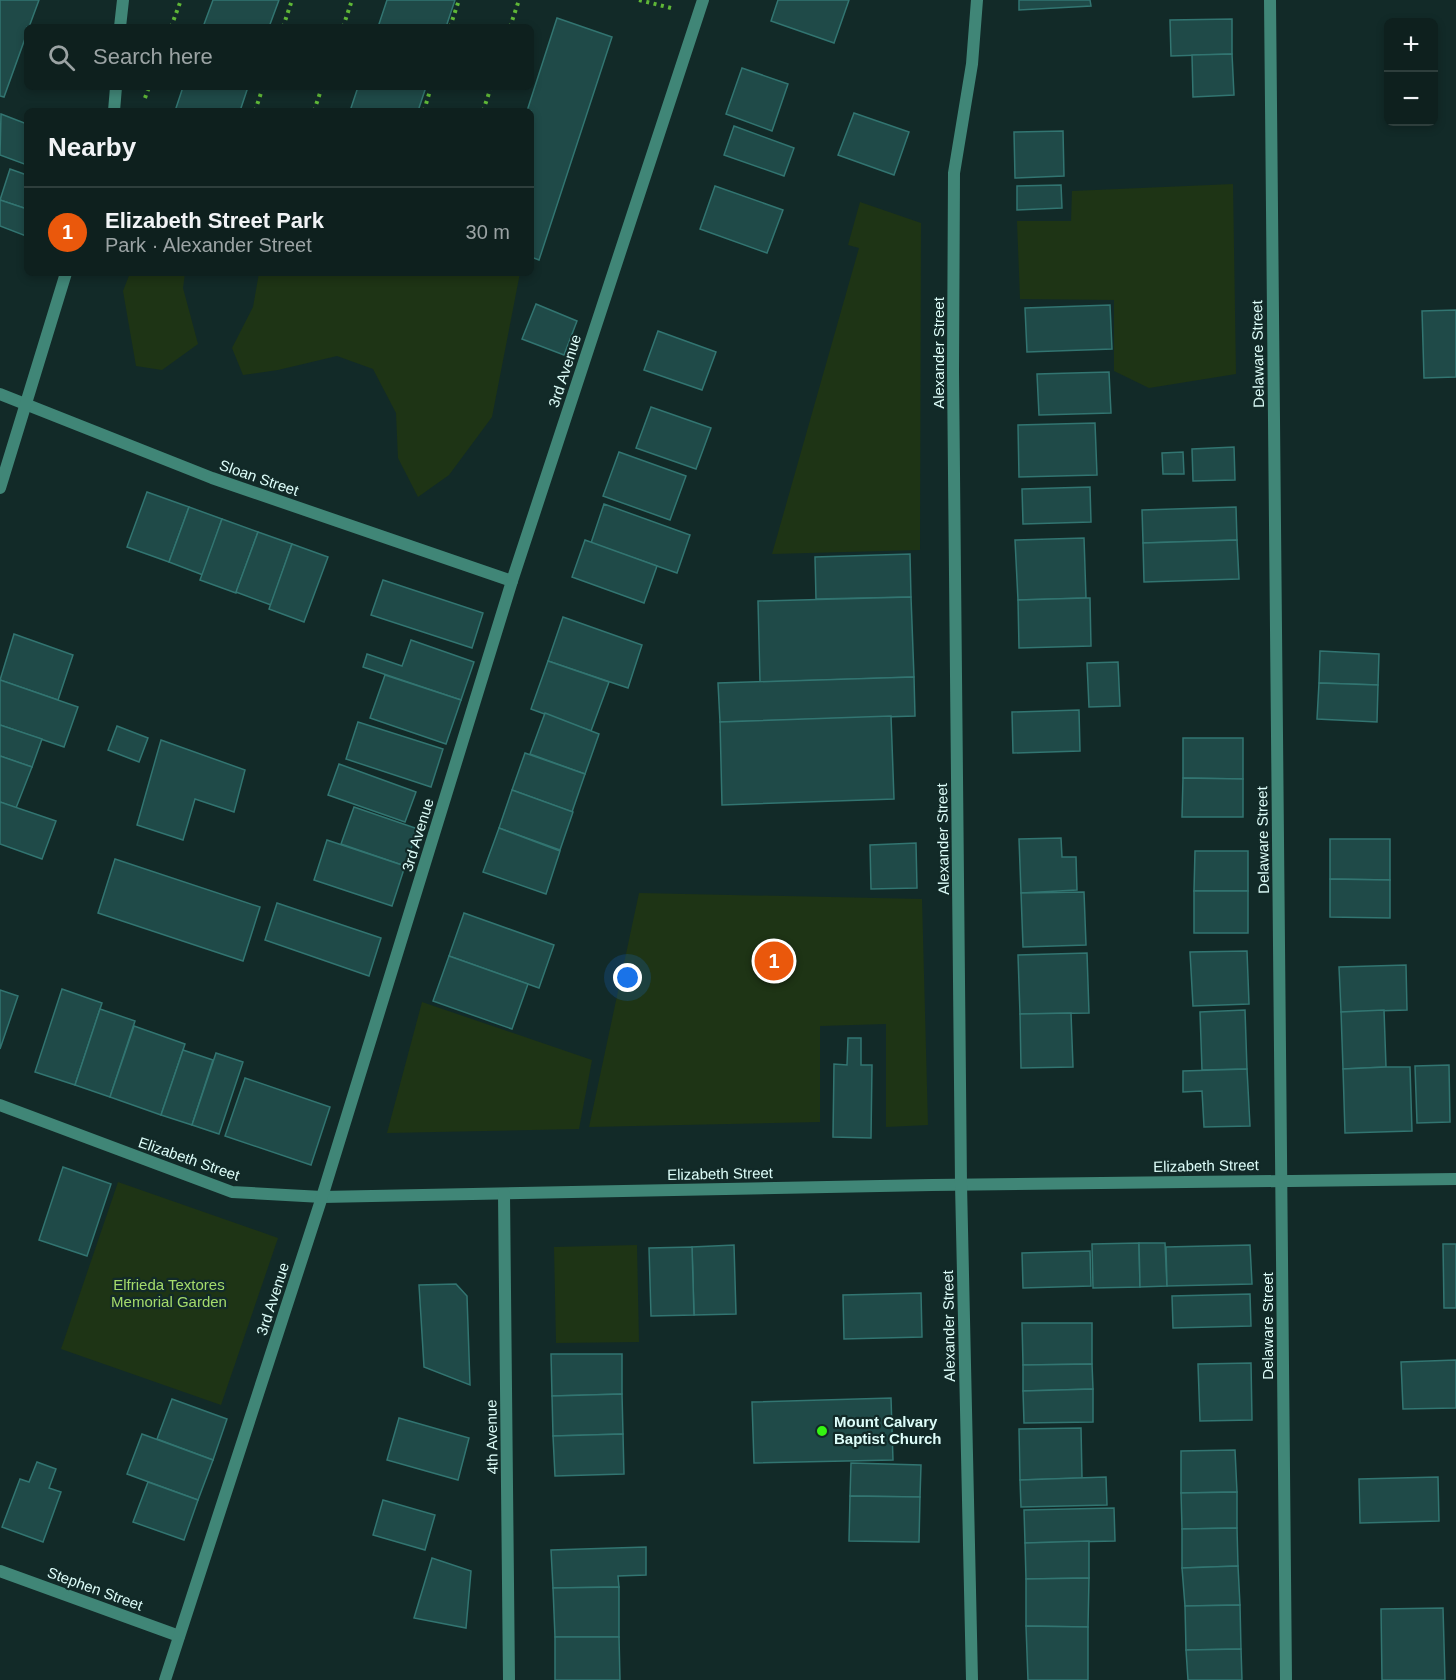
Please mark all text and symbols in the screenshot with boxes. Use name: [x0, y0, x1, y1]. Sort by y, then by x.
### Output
map controls: [1384, 18, 1438, 126]
button: +: [1384, 18, 1438, 72]
search box: [24, 24, 534, 90]
icon: search: [45, 41, 78, 74]
text: Search here: [93, 44, 213, 69]
button: −: [1384, 72, 1438, 126]
text: Nearby: [48, 132, 136, 162]
text: Elizabeth Street Park: [105, 208, 324, 233]
text: 1: [62, 221, 73, 243]
text: 30 m: [466, 221, 510, 243]
text: Park · Alexander Street: [105, 234, 312, 256]
street label: Alexander Street: [930, 296, 947, 409]
street label: Delaware Street: [1248, 299, 1267, 408]
street label: 3rd Avenue: [545, 332, 584, 409]
street label: Sloan Street: [217, 456, 302, 499]
street label: Alexander Street: [933, 782, 952, 895]
street label: Delaware Street: [1253, 785, 1272, 894]
street label: 3rd Avenue: [398, 796, 437, 873]
pin: 1: [754, 938, 794, 984]
your location: [613, 963, 642, 992]
street label: Elizabeth Street: [136, 1133, 243, 1184]
street label: Elizabeth Street: [1153, 1156, 1260, 1175]
street label: Elizabeth Street: [667, 1164, 774, 1183]
street label: 3rd Avenue: [253, 1260, 292, 1337]
street label: Alexander Street: [939, 1269, 958, 1382]
street label: Delaware Street: [1259, 1271, 1276, 1380]
park label: Elfrieda Textores Memorial Garden: [111, 1276, 227, 1310]
street label: 4th Avenue: [482, 1399, 501, 1475]
place label: Mount Calvary Baptist Church: [834, 1413, 942, 1447]
marker: Mount Calvary Baptist Church: [815, 1424, 829, 1438]
street label: Stephen Street: [45, 1563, 146, 1614]

